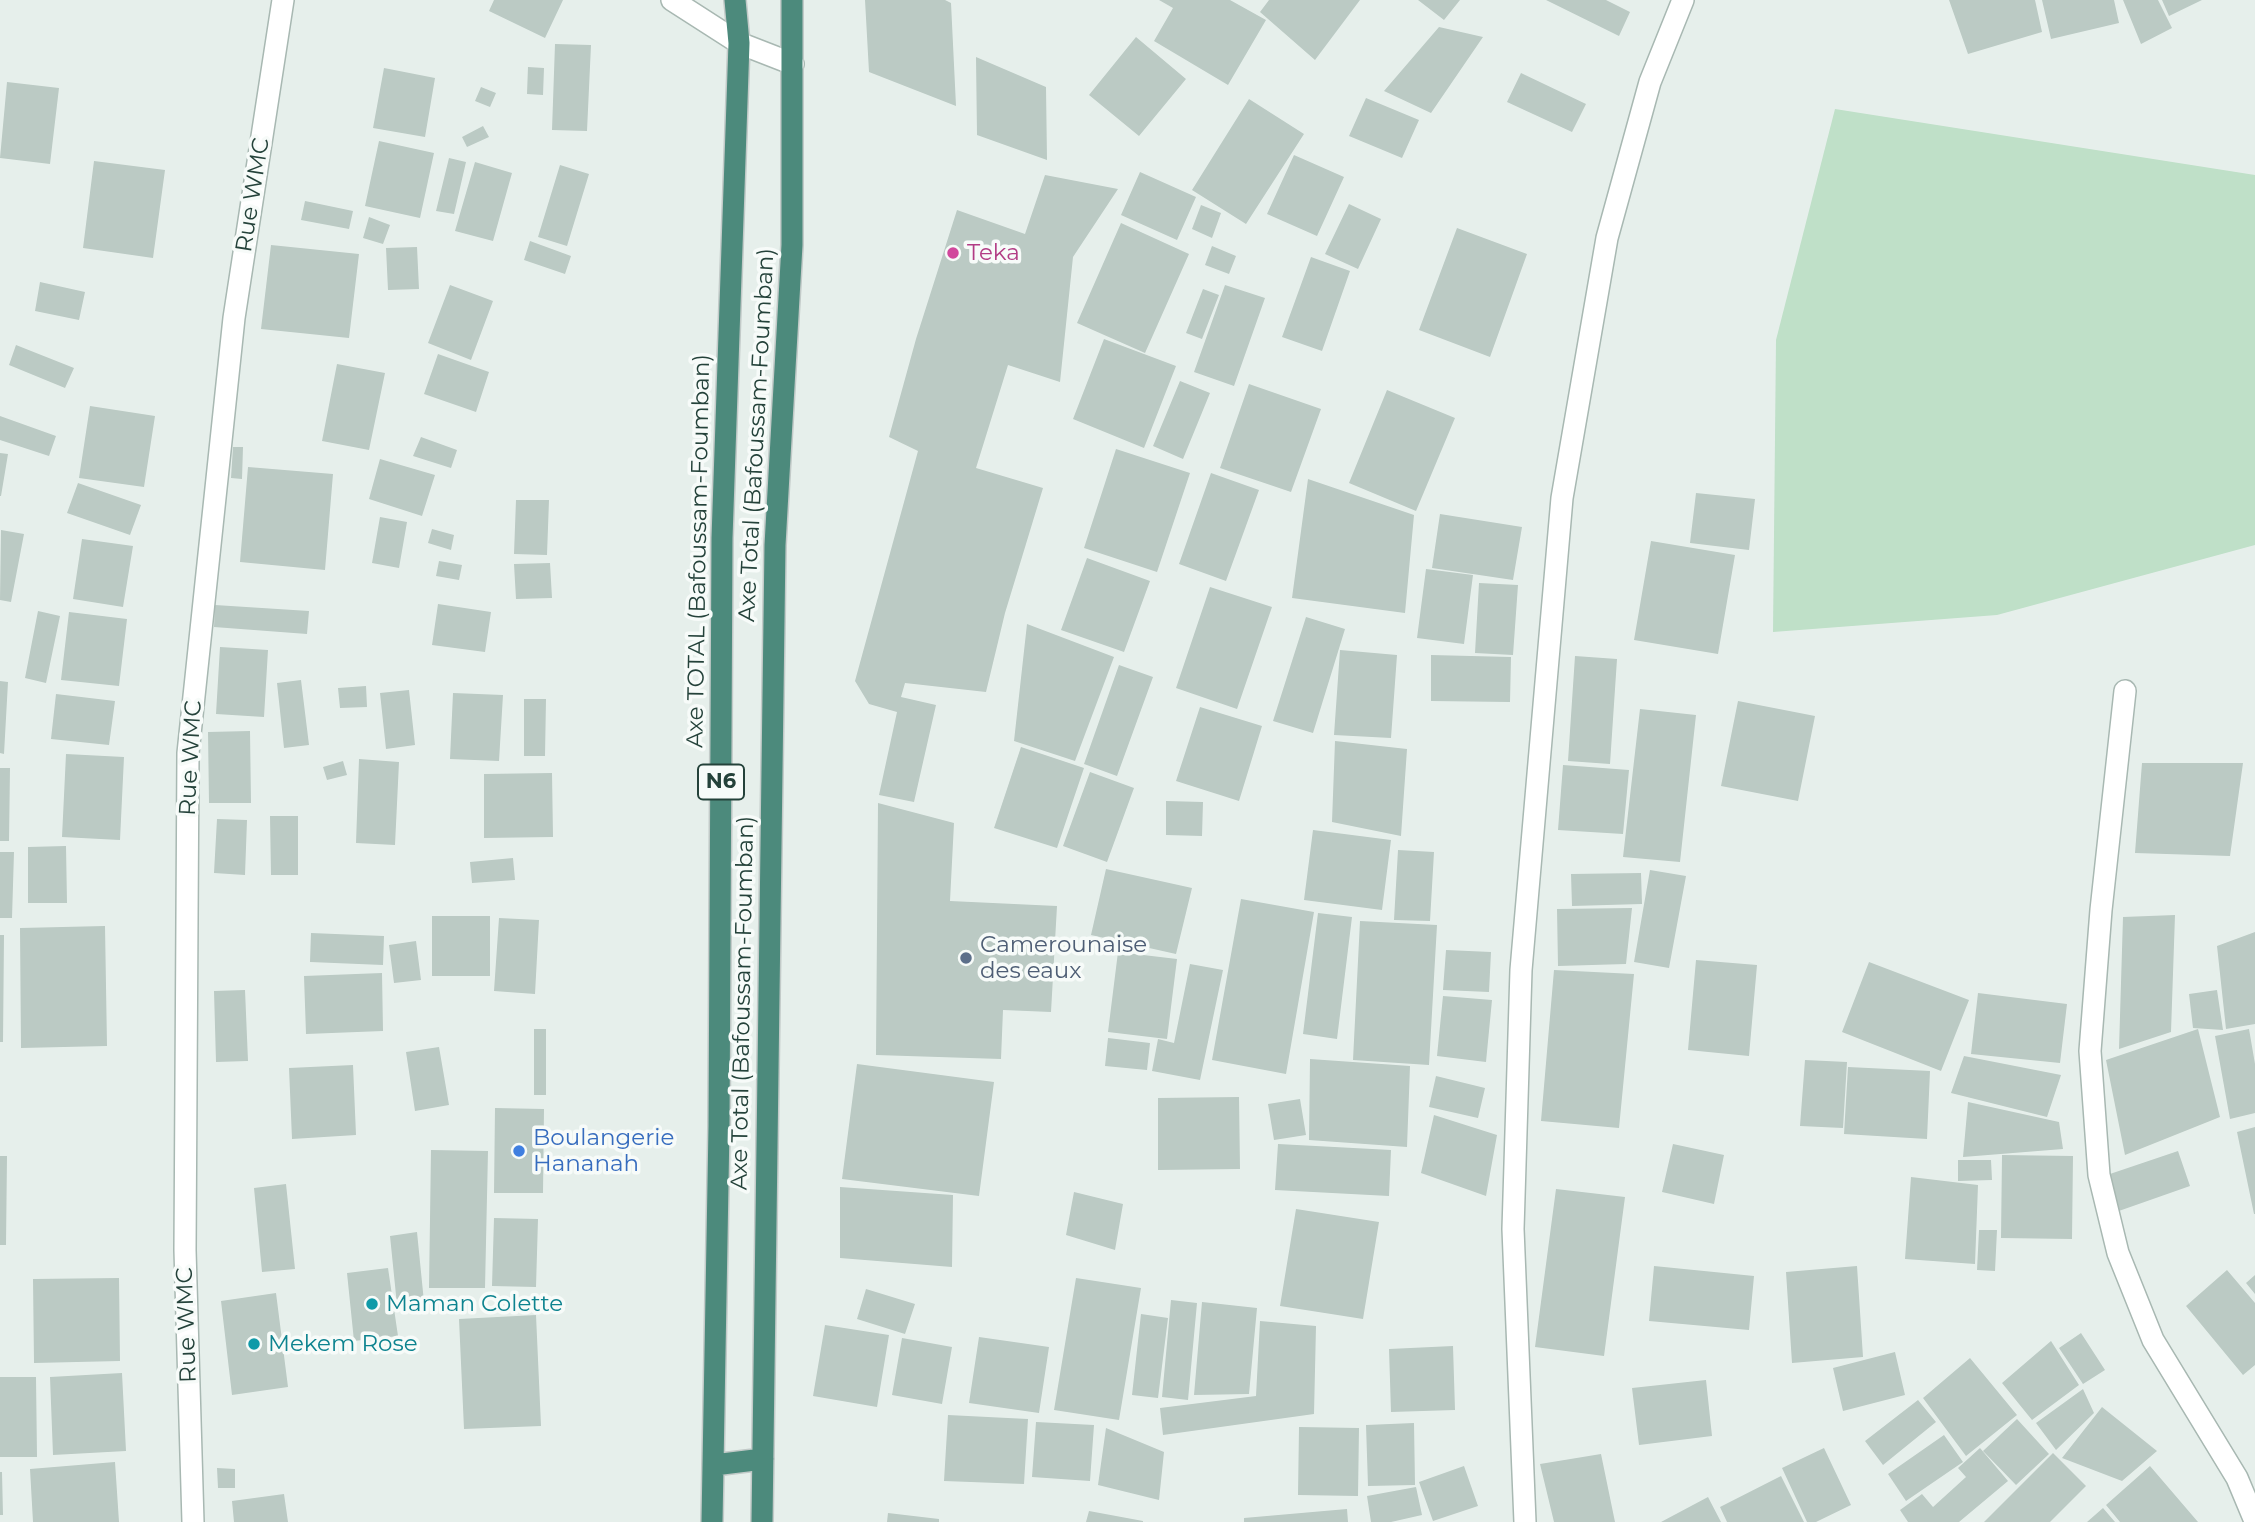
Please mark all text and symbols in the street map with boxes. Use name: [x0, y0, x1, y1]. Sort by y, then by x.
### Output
street label: Rue WMC: [230, 136, 276, 254]
place label: Teka: [967, 239, 1020, 267]
marker: Teka: [945, 245, 961, 261]
street label: Axe Total (Bafoussam-Foumban): [733, 247, 781, 623]
street label: Axe TOTAL (Bafoussam-Foumban): [682, 354, 716, 748]
street label: Rue WMC: [174, 700, 208, 816]
road number: N6: [698, 764, 744, 800]
street label: Axe Total (Bafoussam-Foumban): [726, 816, 760, 1190]
place label: Camerounaise des eaux: [980, 931, 1147, 985]
marker: Camerounaise des eaux: [958, 950, 974, 966]
place label: Boulangerie Hananah: [533, 1124, 674, 1178]
marker: Boulangerie Hananah: [511, 1143, 527, 1159]
street label: Rue WMC: [171, 1267, 203, 1383]
place label: Maman Colette: [386, 1290, 563, 1318]
marker: Maman Colette: [364, 1296, 380, 1312]
place label: Mekem Rose: [268, 1330, 418, 1358]
marker: Mekem Rose: [246, 1336, 262, 1352]

